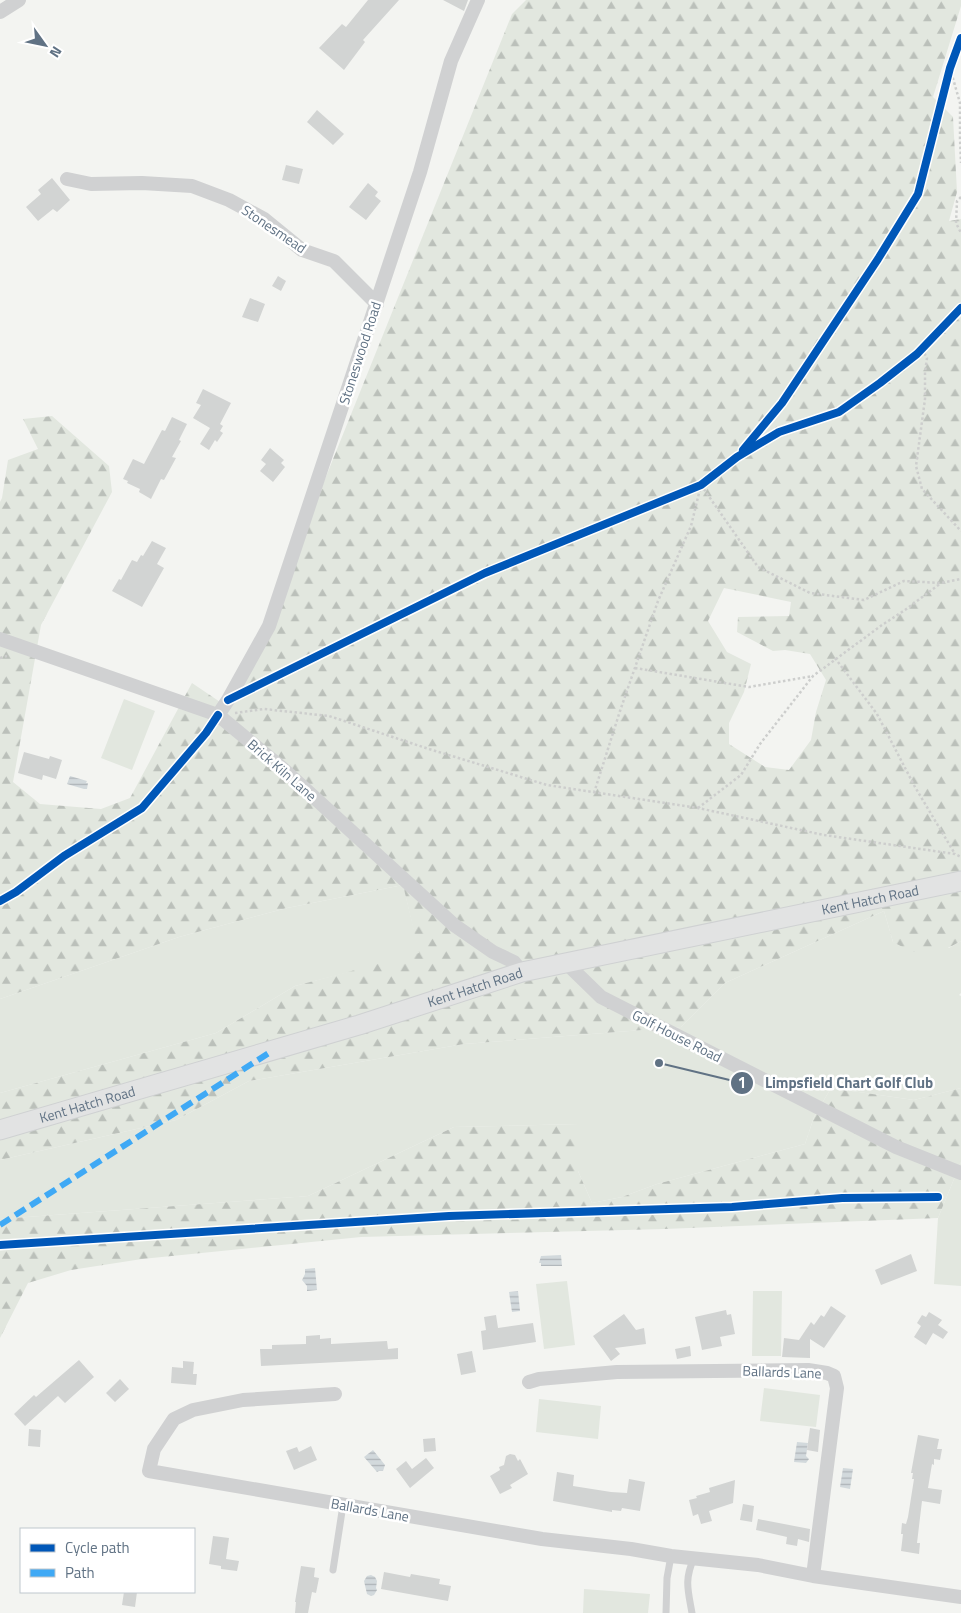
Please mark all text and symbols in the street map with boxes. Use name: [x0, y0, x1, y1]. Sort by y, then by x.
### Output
north arrow: [20, 20, 70, 70]
text: N: [45, 43, 68, 62]
street label: Stonesmead: [238, 199, 311, 258]
street label: Stoneswood Road: [333, 299, 386, 407]
street label: Brick Kiln Lane: [243, 734, 322, 806]
street label: Kent Hatch Road: [820, 879, 921, 920]
street label: Kent Hatch Road: [425, 962, 525, 1012]
street label: Golf House Road: [629, 1004, 726, 1067]
callout: Limpsfield Chart Golf Club: [730, 1068, 943, 1098]
text: 1: [738, 1071, 746, 1094]
text: Limpsfield Chart Golf Club: [765, 1071, 933, 1094]
street label: Kent Hatch Road: [37, 1080, 138, 1128]
street label: Ballards Lane: [742, 1360, 822, 1383]
street label: Ballards Lane: [329, 1492, 411, 1527]
legend: [20, 1528, 195, 1593]
text: Cycle path: [65, 1536, 130, 1559]
text: Path: [65, 1561, 95, 1584]

